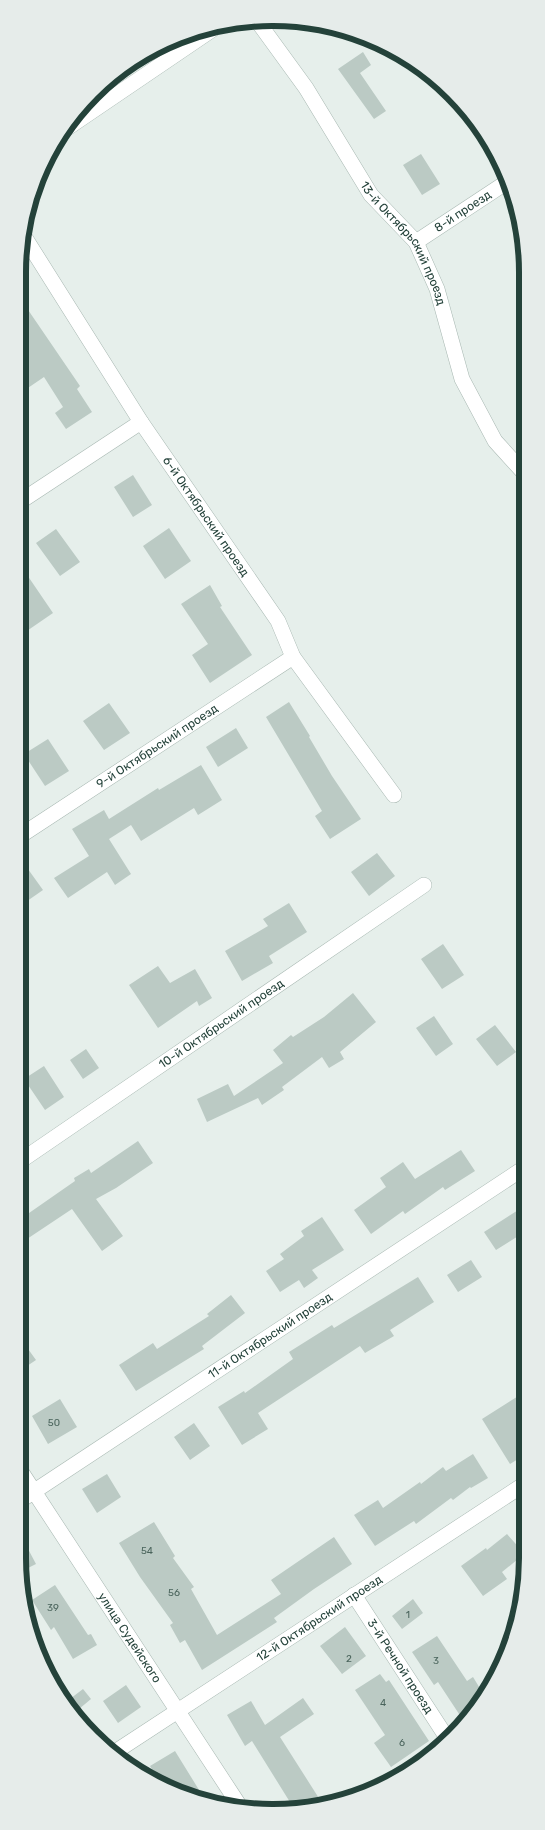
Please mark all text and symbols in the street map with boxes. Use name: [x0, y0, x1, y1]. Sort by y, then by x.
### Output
street label: 13-й Октябрьский проезд: [357, 179, 448, 307]
street label: 8-й проезд: [432, 187, 494, 235]
street label: 6-й Октябрьский проезд: [160, 454, 252, 579]
street label: 9-й Октябрьский проезд: [94, 701, 221, 791]
street label: 10-й Октябрьский проезд: [156, 976, 286, 1071]
street label: 11-й Октябрьский проезд: [205, 1290, 335, 1382]
house number: 50: [48, 1417, 60, 1429]
house number: 54: [141, 1545, 153, 1557]
street label: 12-й Октябрьский проезд: [253, 1572, 385, 1664]
house number: 56: [168, 1587, 180, 1599]
street label: улица Судейского: [95, 1590, 164, 1686]
house number: 39: [47, 1602, 59, 1614]
house number: 1: [406, 1609, 410, 1621]
street label: 3-й Речной проезд: [364, 1616, 436, 1716]
house number: 2: [346, 1652, 352, 1664]
house number: 3: [433, 1655, 439, 1667]
house number: 4: [380, 1697, 386, 1709]
house number: 6: [399, 1737, 405, 1749]

